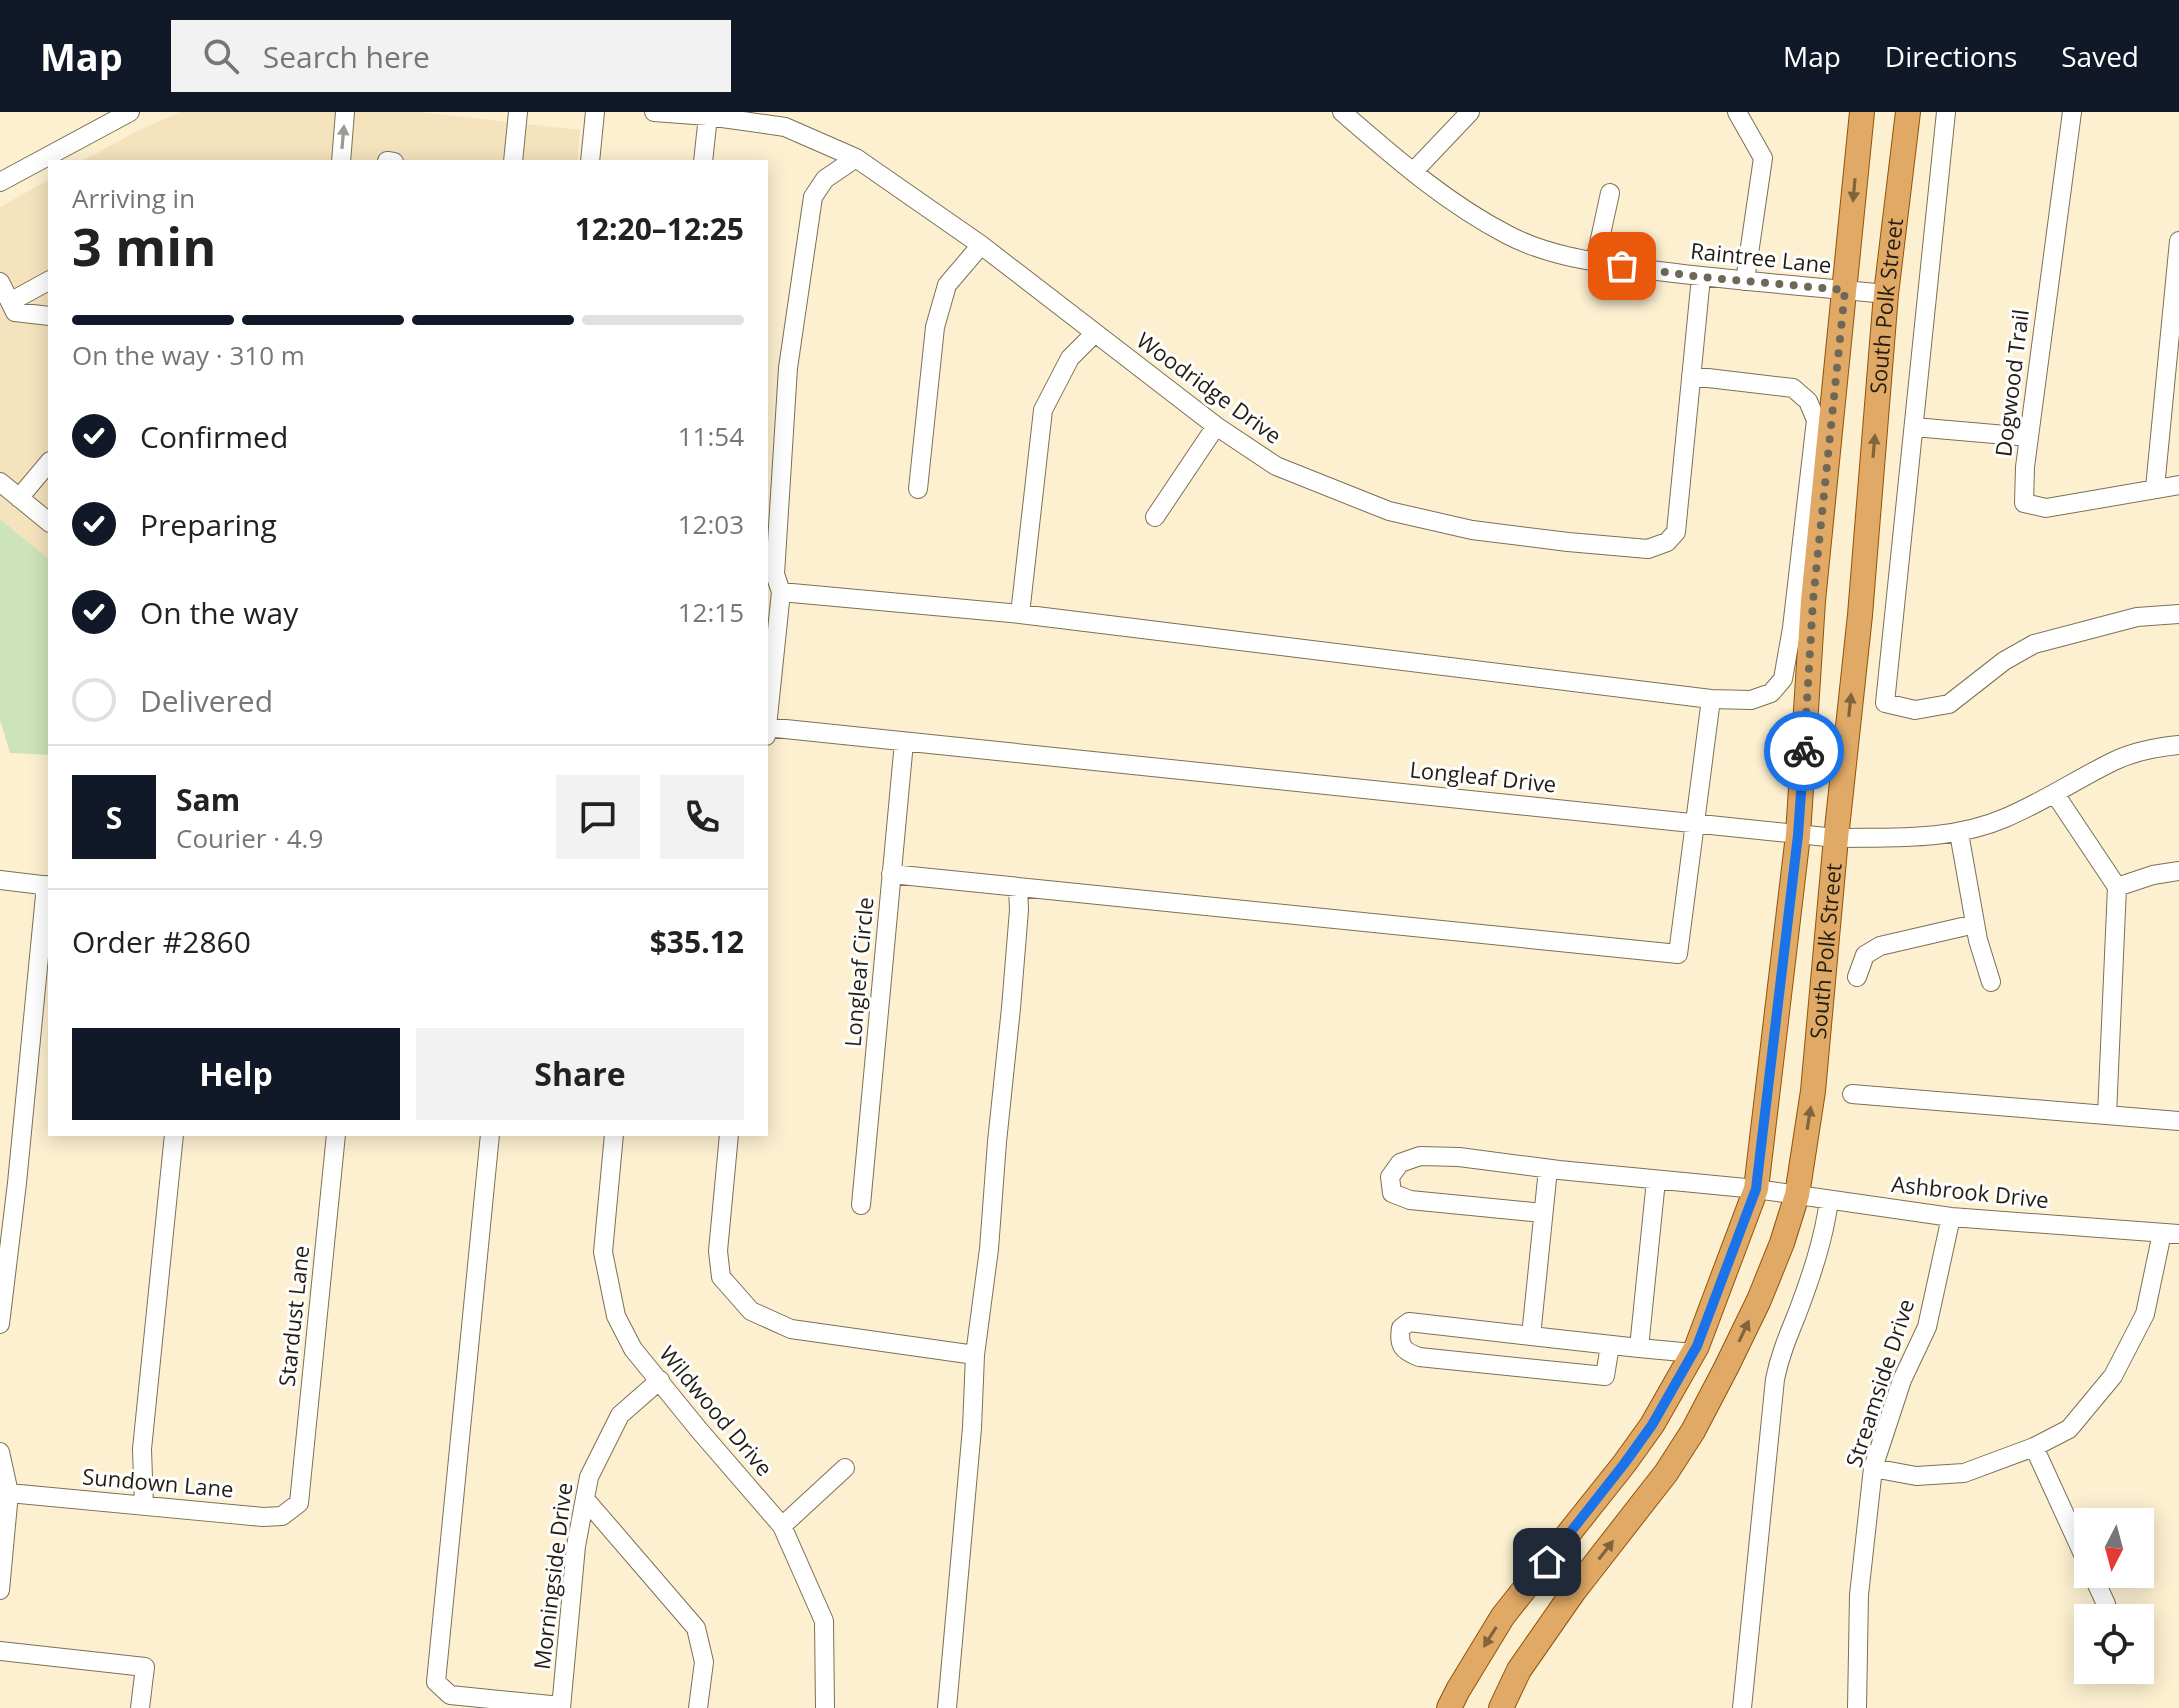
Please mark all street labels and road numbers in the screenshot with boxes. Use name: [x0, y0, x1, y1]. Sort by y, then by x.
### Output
street label: South Polk Street: [1862, 216, 1909, 395]
street label: Raintree Lane: [1689, 235, 1833, 279]
street label: Dogwood Trail: [1987, 307, 2035, 458]
street label: Woodridge Drive: [1131, 324, 1288, 450]
street label: Longleaf Drive: [1408, 753, 1558, 799]
street label: South Polk Street: [1802, 862, 1848, 1040]
street label: Longleaf Circle: [837, 896, 879, 1048]
street label: Ashbrook Drive: [1890, 1168, 2050, 1214]
street label: Stardust Lane: [271, 1244, 315, 1388]
street label: Streamside Drive: [1838, 1295, 1920, 1471]
street label: Wildwood Drive: [653, 1339, 780, 1482]
street label: Sundown Lane: [81, 1460, 235, 1504]
street label: Morningside Drive: [526, 1481, 578, 1671]

